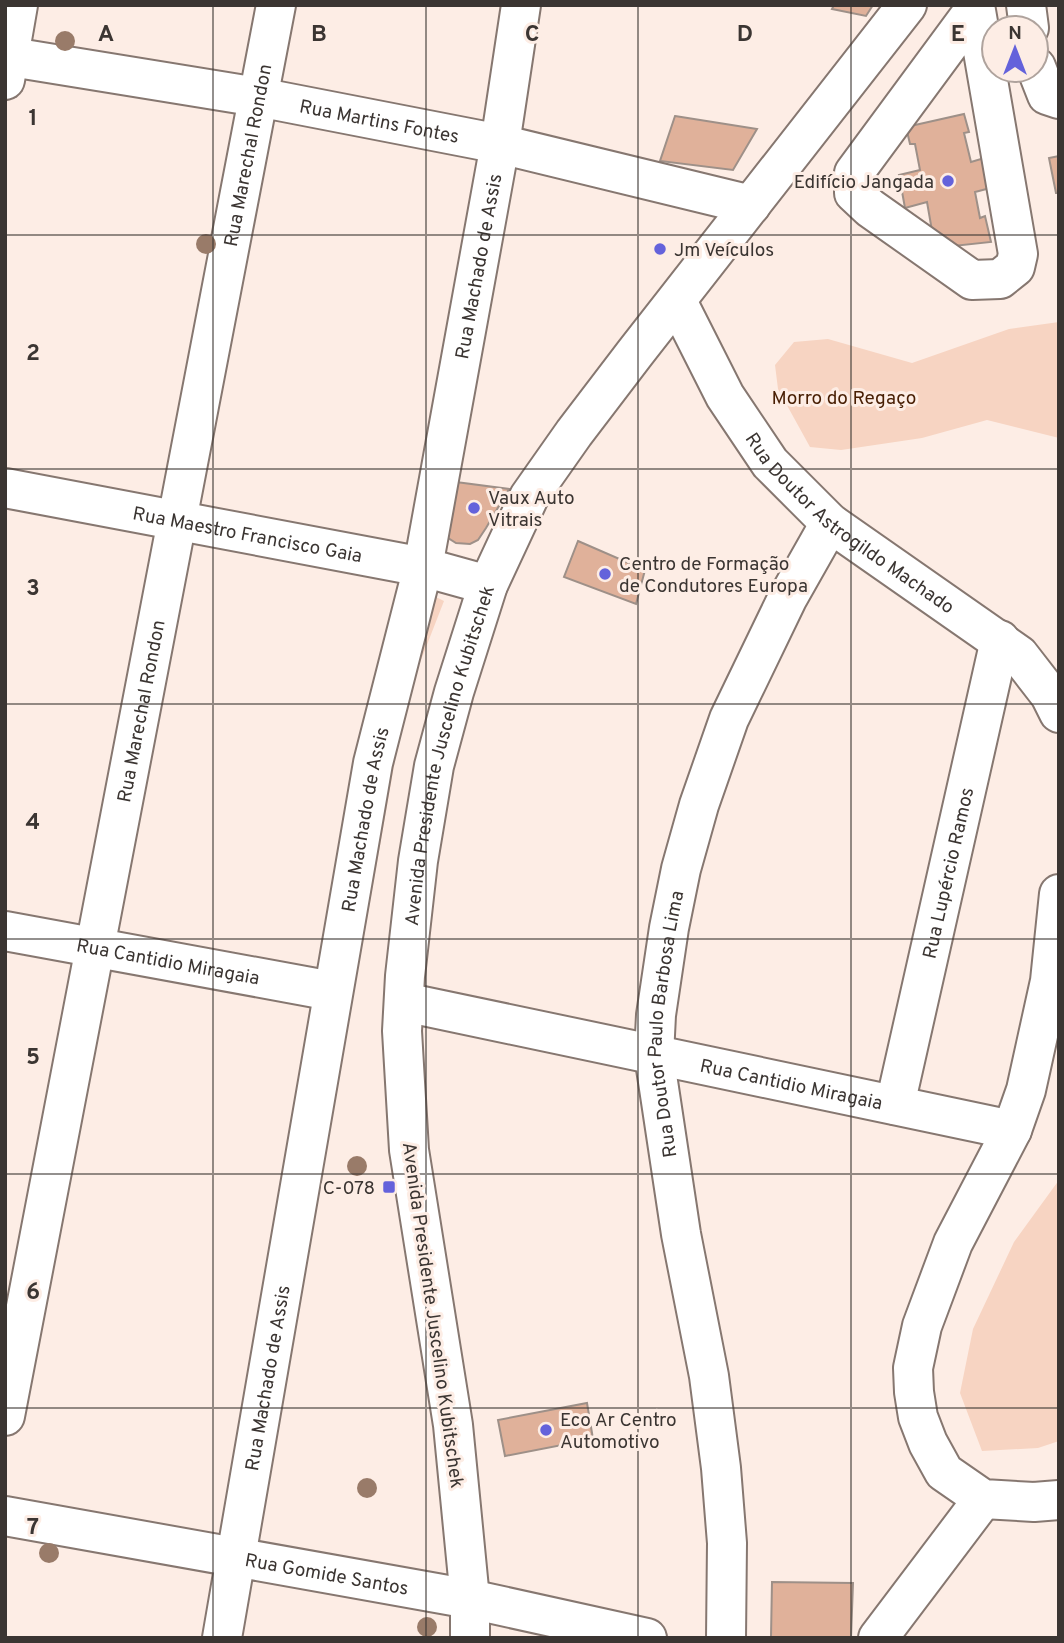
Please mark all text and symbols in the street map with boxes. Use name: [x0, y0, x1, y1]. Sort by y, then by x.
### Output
north arrow: [980, 14, 1050, 84]
text: A: [98, 21, 114, 50]
text: B: [311, 21, 327, 50]
text: C: [525, 21, 539, 50]
text: D: [737, 21, 753, 50]
text: E: [951, 21, 965, 50]
text: N: [1008, 22, 1022, 46]
street label: Rua Marechal Rondon: [220, 62, 278, 249]
street label: Rua Martins Fontes: [297, 95, 461, 150]
text: 1: [28, 105, 38, 134]
place label: Edifício Jangada: [794, 171, 934, 195]
street label: Rua Machado de Assis: [451, 172, 508, 361]
marker: Edifício Jangada: [940, 173, 956, 189]
place label: Jm Veículos: [674, 239, 774, 263]
marker: Jm Veículos: [652, 241, 668, 257]
text: 2: [26, 340, 40, 369]
park label: Morro do Regaço: [772, 387, 916, 411]
street label: Rua Doutor Astrogildo Machado: [739, 429, 958, 620]
place label: Vaux Auto Vitrais: [488, 487, 575, 533]
marker: Vaux Auto Vitrais: [466, 500, 482, 516]
street label: Rua Maestro Francisco Gaia: [131, 502, 364, 569]
place label: Centro de Formação de Condutores Europa: [619, 553, 808, 599]
marker: Centro de Formação de Condutores Europa: [597, 566, 613, 582]
text: 3: [26, 575, 40, 604]
street label: Avenida Presidente Juscelino Kubitschek: [401, 583, 501, 927]
street label: Rua Marechal Rondon: [113, 618, 172, 805]
street label: Rua Machado de Assis: [337, 725, 396, 914]
street label: Rua Lupércio Ramos: [918, 785, 980, 961]
text: 4: [26, 809, 40, 838]
street label: Rua Doutor Paulo Barbosa Lima: [644, 889, 690, 1159]
street label: Rua Cantidio Miragaia: [74, 934, 262, 992]
text: 5: [26, 1044, 40, 1073]
street label: Rua Cantidio Miragaia: [698, 1055, 885, 1116]
street label: Avenida Presidente Juscelino Kubitschek: [396, 1141, 468, 1490]
place label: C-078: [323, 1177, 375, 1201]
marker: C-078: [381, 1179, 397, 1195]
text: 6: [26, 1279, 40, 1308]
street label: Rua Machado de Assis: [241, 1283, 297, 1473]
place label: Eco Ar Centro Automotivo: [560, 1409, 677, 1455]
marker: Eco Ar Centro Automotivo: [538, 1422, 554, 1438]
text: 7: [27, 1514, 39, 1543]
street label: Rua Gomide Santos: [243, 1549, 410, 1602]

